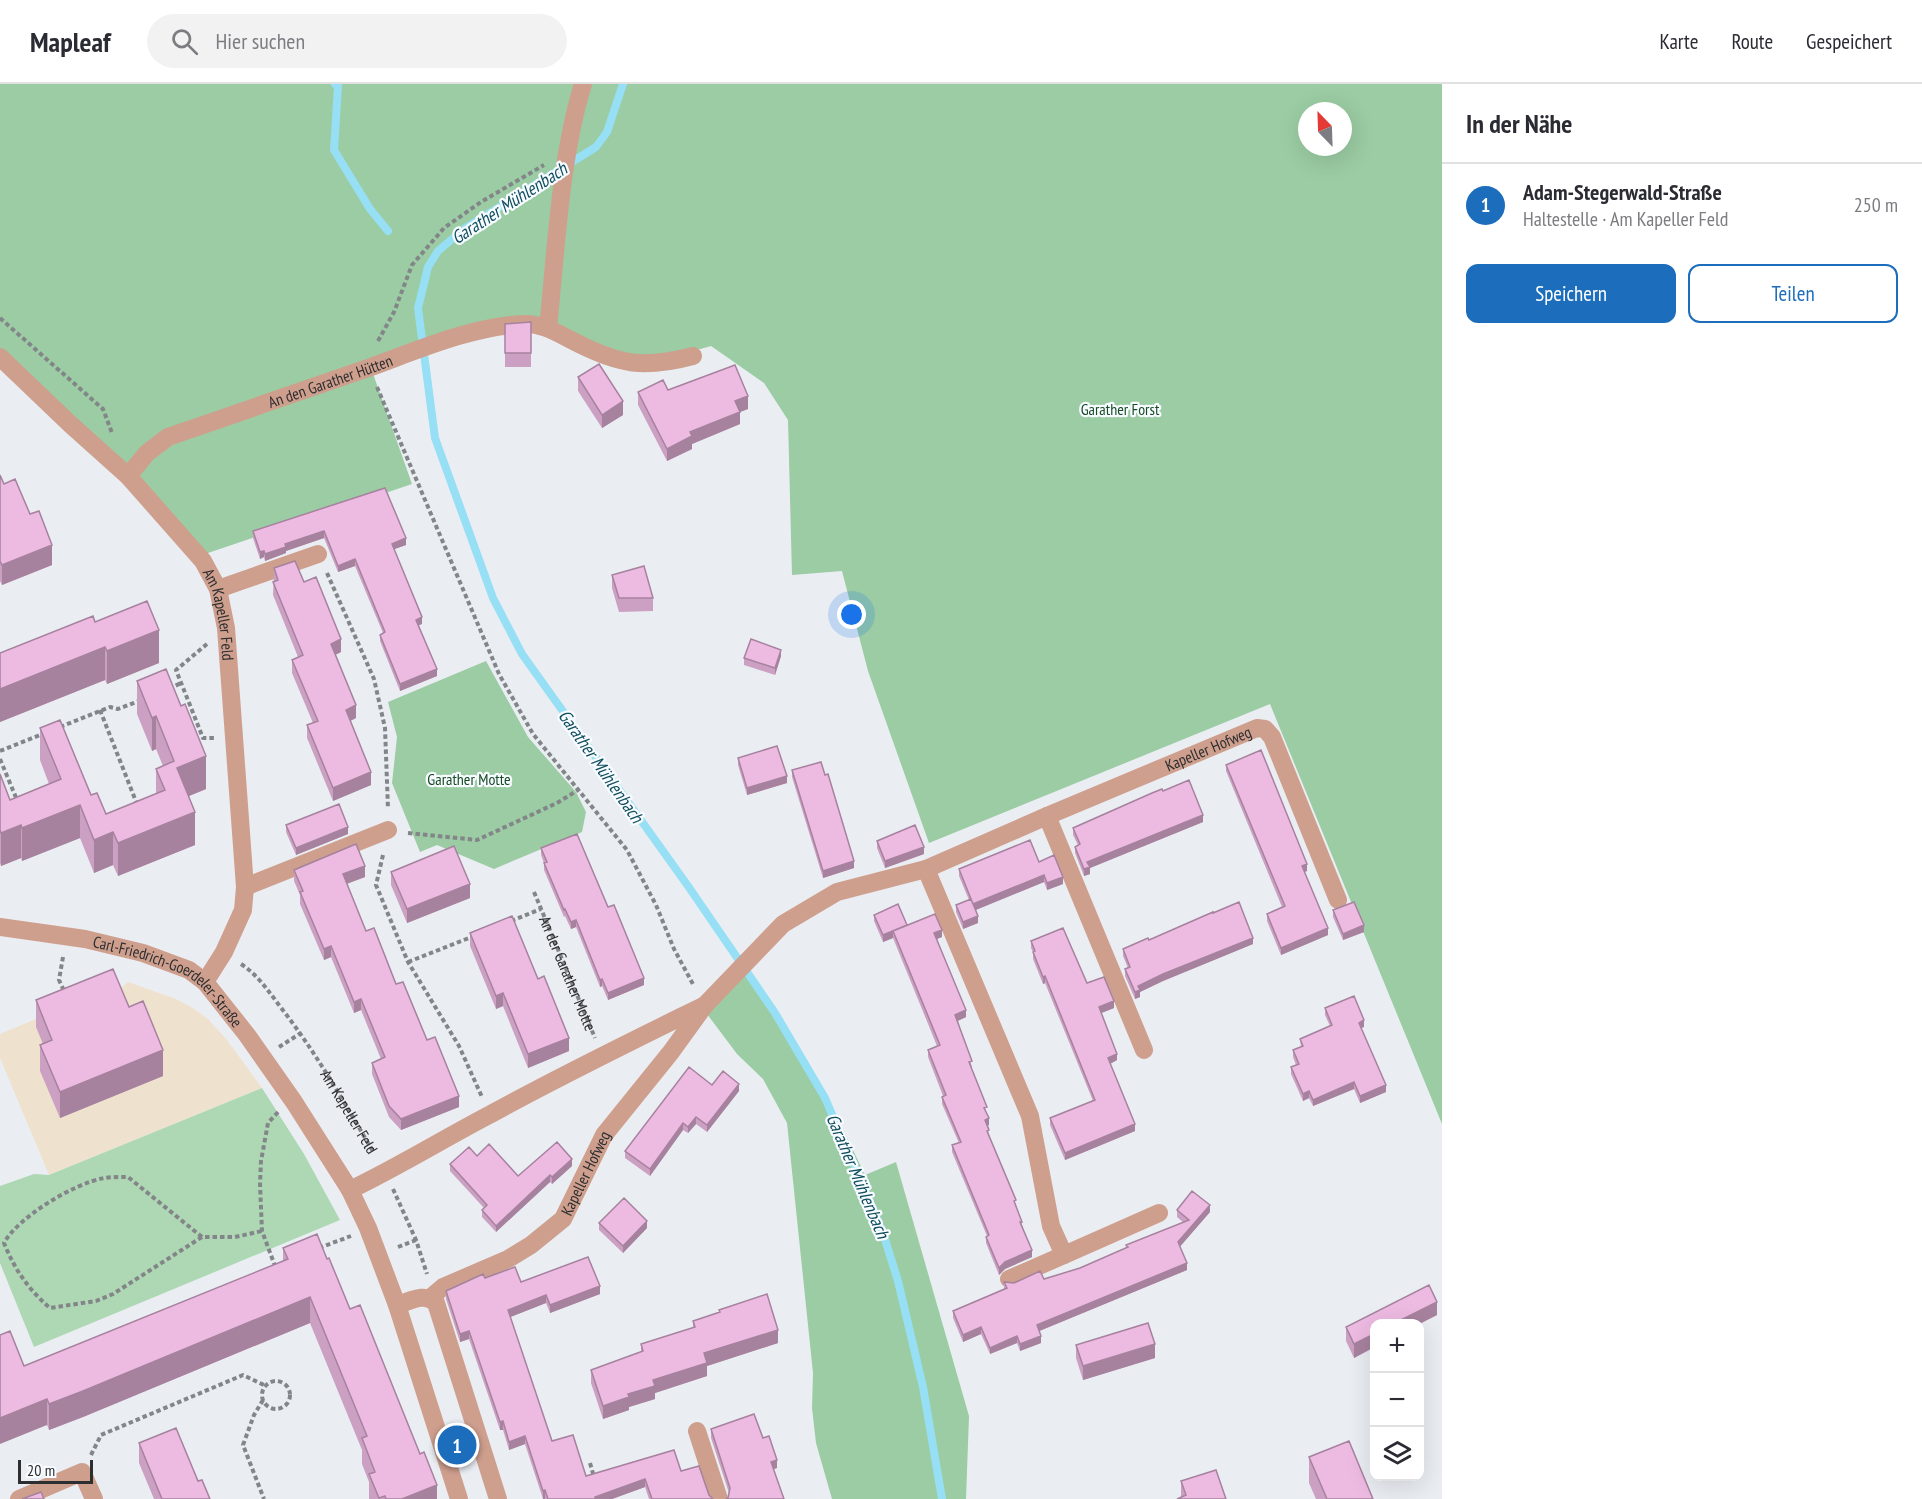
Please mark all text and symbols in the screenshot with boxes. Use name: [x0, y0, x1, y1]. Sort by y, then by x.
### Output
search box: [147, 14, 567, 68]
text: Mapleaf: [30, 23, 111, 60]
icon: search: [168, 25, 201, 58]
text: Hier suchen: [216, 27, 305, 55]
text: Karte: [1660, 28, 1698, 55]
text: Route: [1731, 28, 1773, 55]
text: Gespeichert: [1806, 28, 1892, 55]
north arrow: [1298, 102, 1352, 156]
text: In der Nähe: [1466, 107, 1572, 140]
water label: Garather Mühlenbach: [447, 156, 572, 249]
text: Adam-Stegerwald-Straße: [1523, 178, 1722, 206]
text: 1: [1481, 192, 1490, 218]
text: 250 m: [1854, 192, 1898, 218]
text: Haltestelle · Am Kapeller Feld: [1523, 206, 1728, 232]
button: Speichern: [1466, 264, 1676, 323]
button: Teilen: [1688, 264, 1898, 323]
street label: An den Garather Hütten: [265, 350, 395, 412]
park label: Garather Forst: [1081, 399, 1160, 419]
street label: Am Kapeller Feld: [199, 565, 238, 661]
your location: [837, 600, 866, 629]
water label: Garather Mühlenbach: [553, 705, 649, 828]
street label: Kapeller Hofweg: [1162, 722, 1254, 775]
park label: Garather Motte: [427, 769, 511, 789]
street label: An der Garather Motte: [535, 913, 601, 1034]
street label: Carl-Friedrich-Goerdeler-Straße: [91, 931, 247, 1031]
street label: Am Kapeller Feld: [316, 1066, 382, 1157]
water label: Garather Mühlenbach: [821, 1110, 895, 1243]
street label: Kapeller Hofweg: [556, 1128, 614, 1219]
map controls: [1370, 1319, 1424, 1481]
button: +: [1370, 1319, 1424, 1373]
button: −: [1370, 1373, 1424, 1427]
pin: 1: [438, 1422, 476, 1468]
button: layers: [1370, 1427, 1424, 1481]
scale bar: [18, 1457, 93, 1484]
text: 20 m: [27, 1460, 55, 1480]

